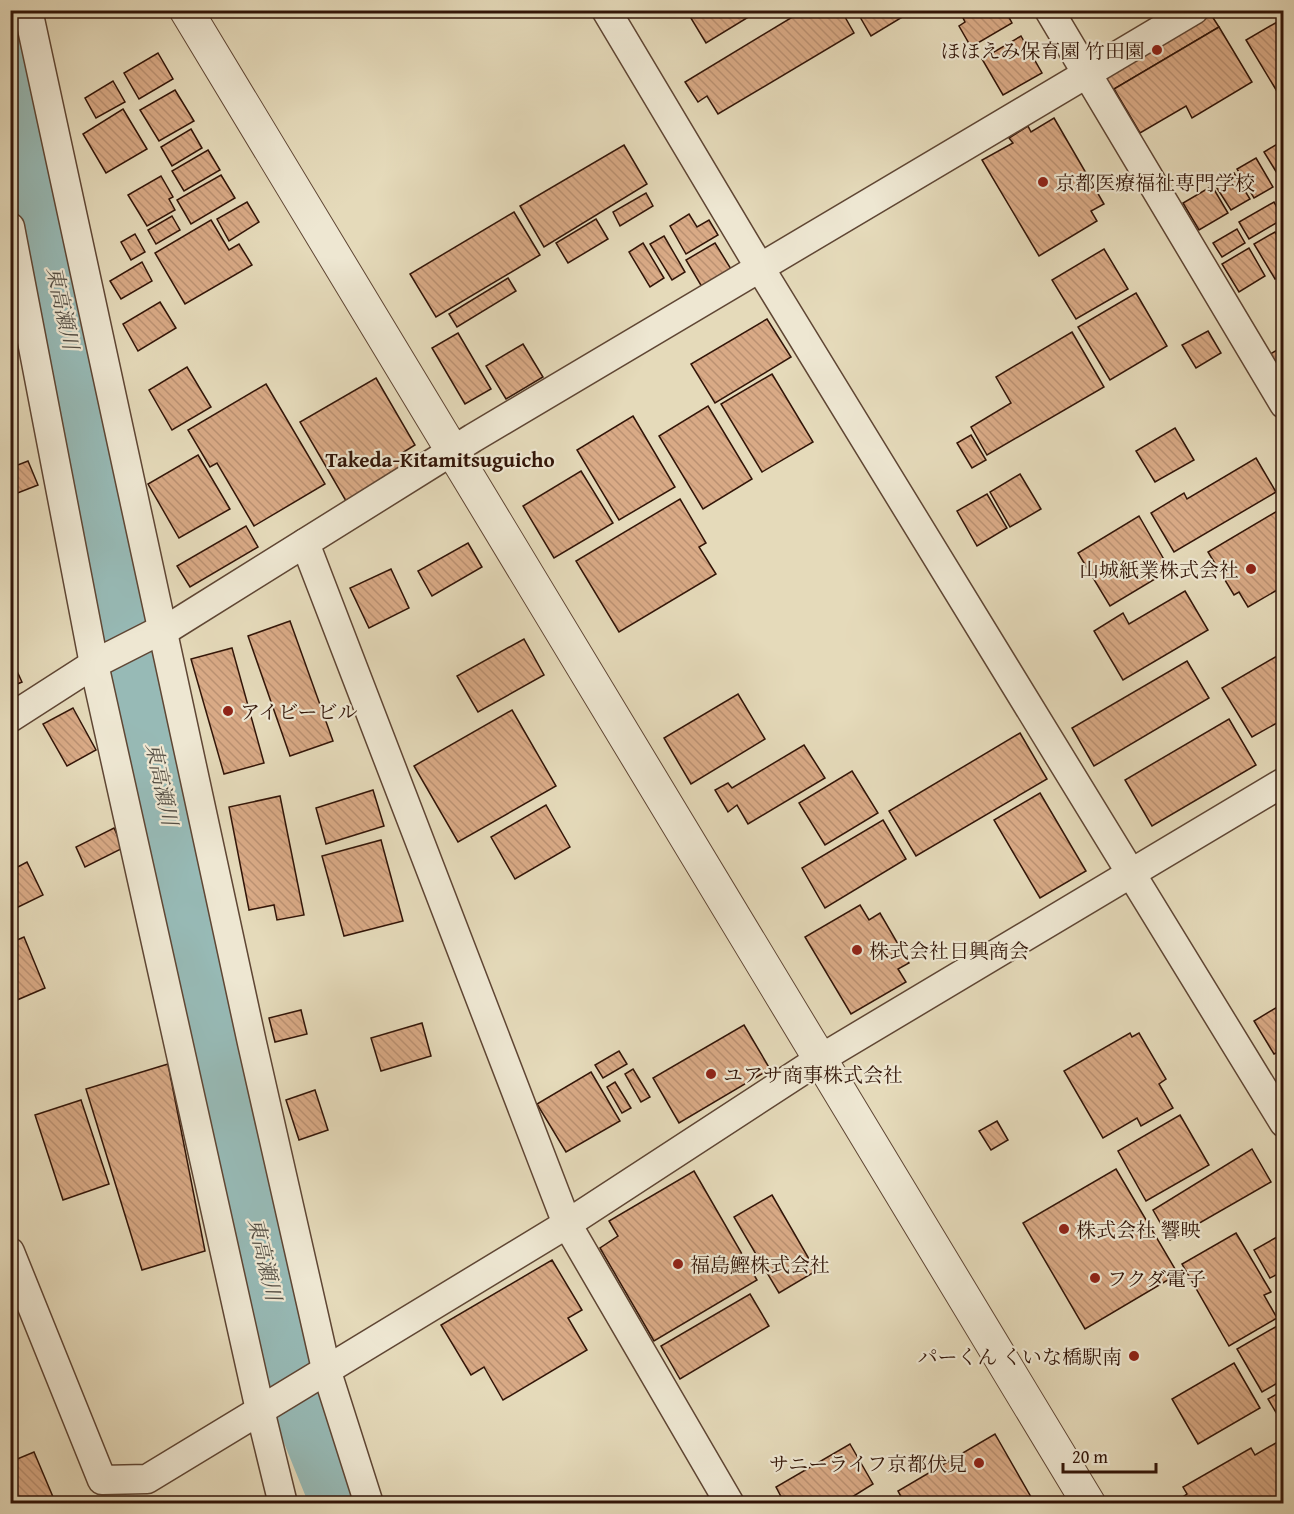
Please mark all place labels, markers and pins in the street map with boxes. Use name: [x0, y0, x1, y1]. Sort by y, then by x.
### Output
place label: ほほえみ保育園 竹田園: [941, 36, 1145, 65]
marker: ほほえみ保育園 竹田園: [1150, 43, 1164, 57]
place label: 京都医療福祉専門学校: [1055, 168, 1255, 197]
marker: 京都医療福祉専門学校: [1036, 175, 1050, 189]
place label: 山城紙業株式会社: [1079, 555, 1239, 584]
marker: 山城紙業株式会社: [1244, 562, 1258, 576]
place label: アイビービル: [240, 697, 357, 726]
marker: アイビービル: [221, 704, 235, 718]
place label: 株式会社日興商会: [869, 936, 1029, 965]
marker: 株式会社日興商会: [850, 943, 864, 957]
place label: ユアサ商事株式会社: [723, 1060, 903, 1089]
marker: ユアサ商事株式会社: [704, 1067, 718, 1081]
place label: 株式会社 響映: [1076, 1215, 1200, 1244]
marker: 株式会社 響映: [1057, 1222, 1071, 1236]
place label: 福島鰹株式会社: [690, 1250, 830, 1279]
marker: 福島鰹株式会社: [671, 1257, 685, 1271]
place label: フクダ電子: [1107, 1264, 1206, 1293]
marker: フクダ電子: [1088, 1271, 1102, 1285]
place label: パーくん くいな橋駅南: [918, 1342, 1122, 1371]
marker: パーくん くいな橋駅南: [1127, 1349, 1141, 1363]
place label: サニーライフ京都伏見: [769, 1449, 967, 1478]
marker: サニーライフ京都伏見: [972, 1456, 986, 1470]

